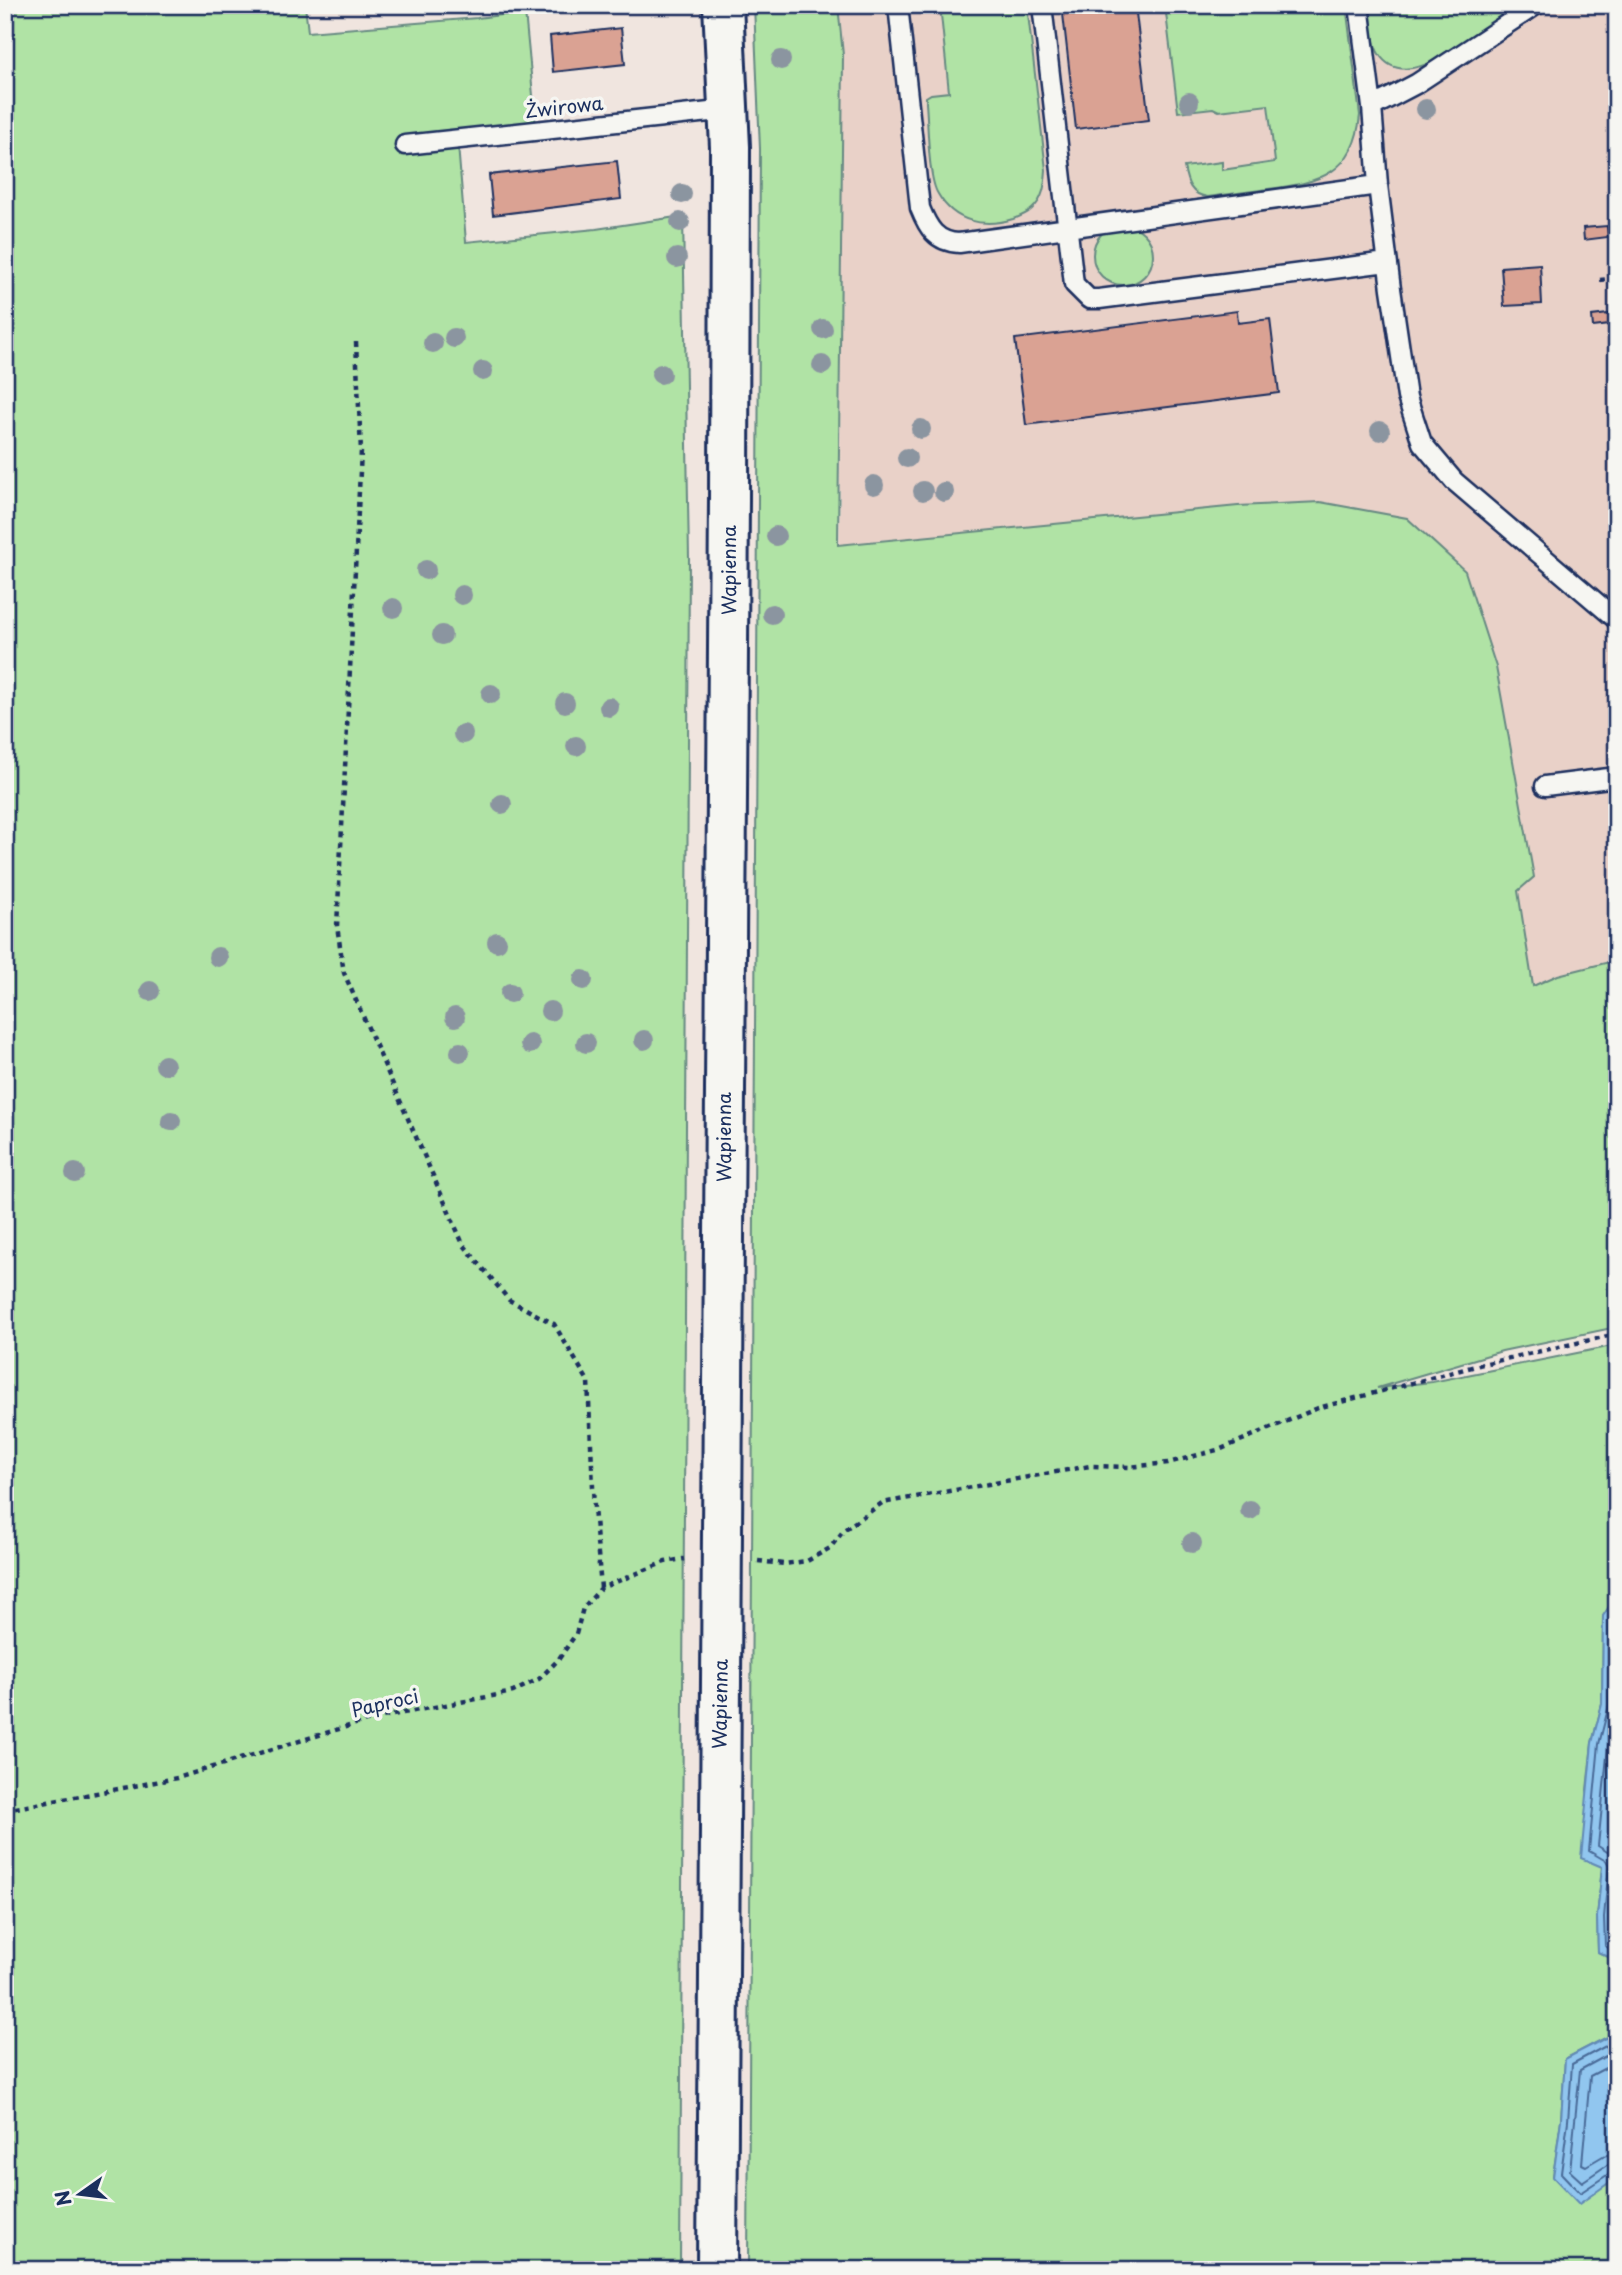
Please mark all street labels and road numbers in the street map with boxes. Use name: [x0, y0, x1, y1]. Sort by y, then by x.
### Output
street label: Żwirowa: [523, 88, 605, 124]
street label: Wapienna: [714, 525, 742, 615]
street label: Wapienna: [709, 1092, 737, 1182]
street label: Wapienna: [704, 1659, 734, 1749]
street label: Paproci: [349, 1681, 421, 1723]

